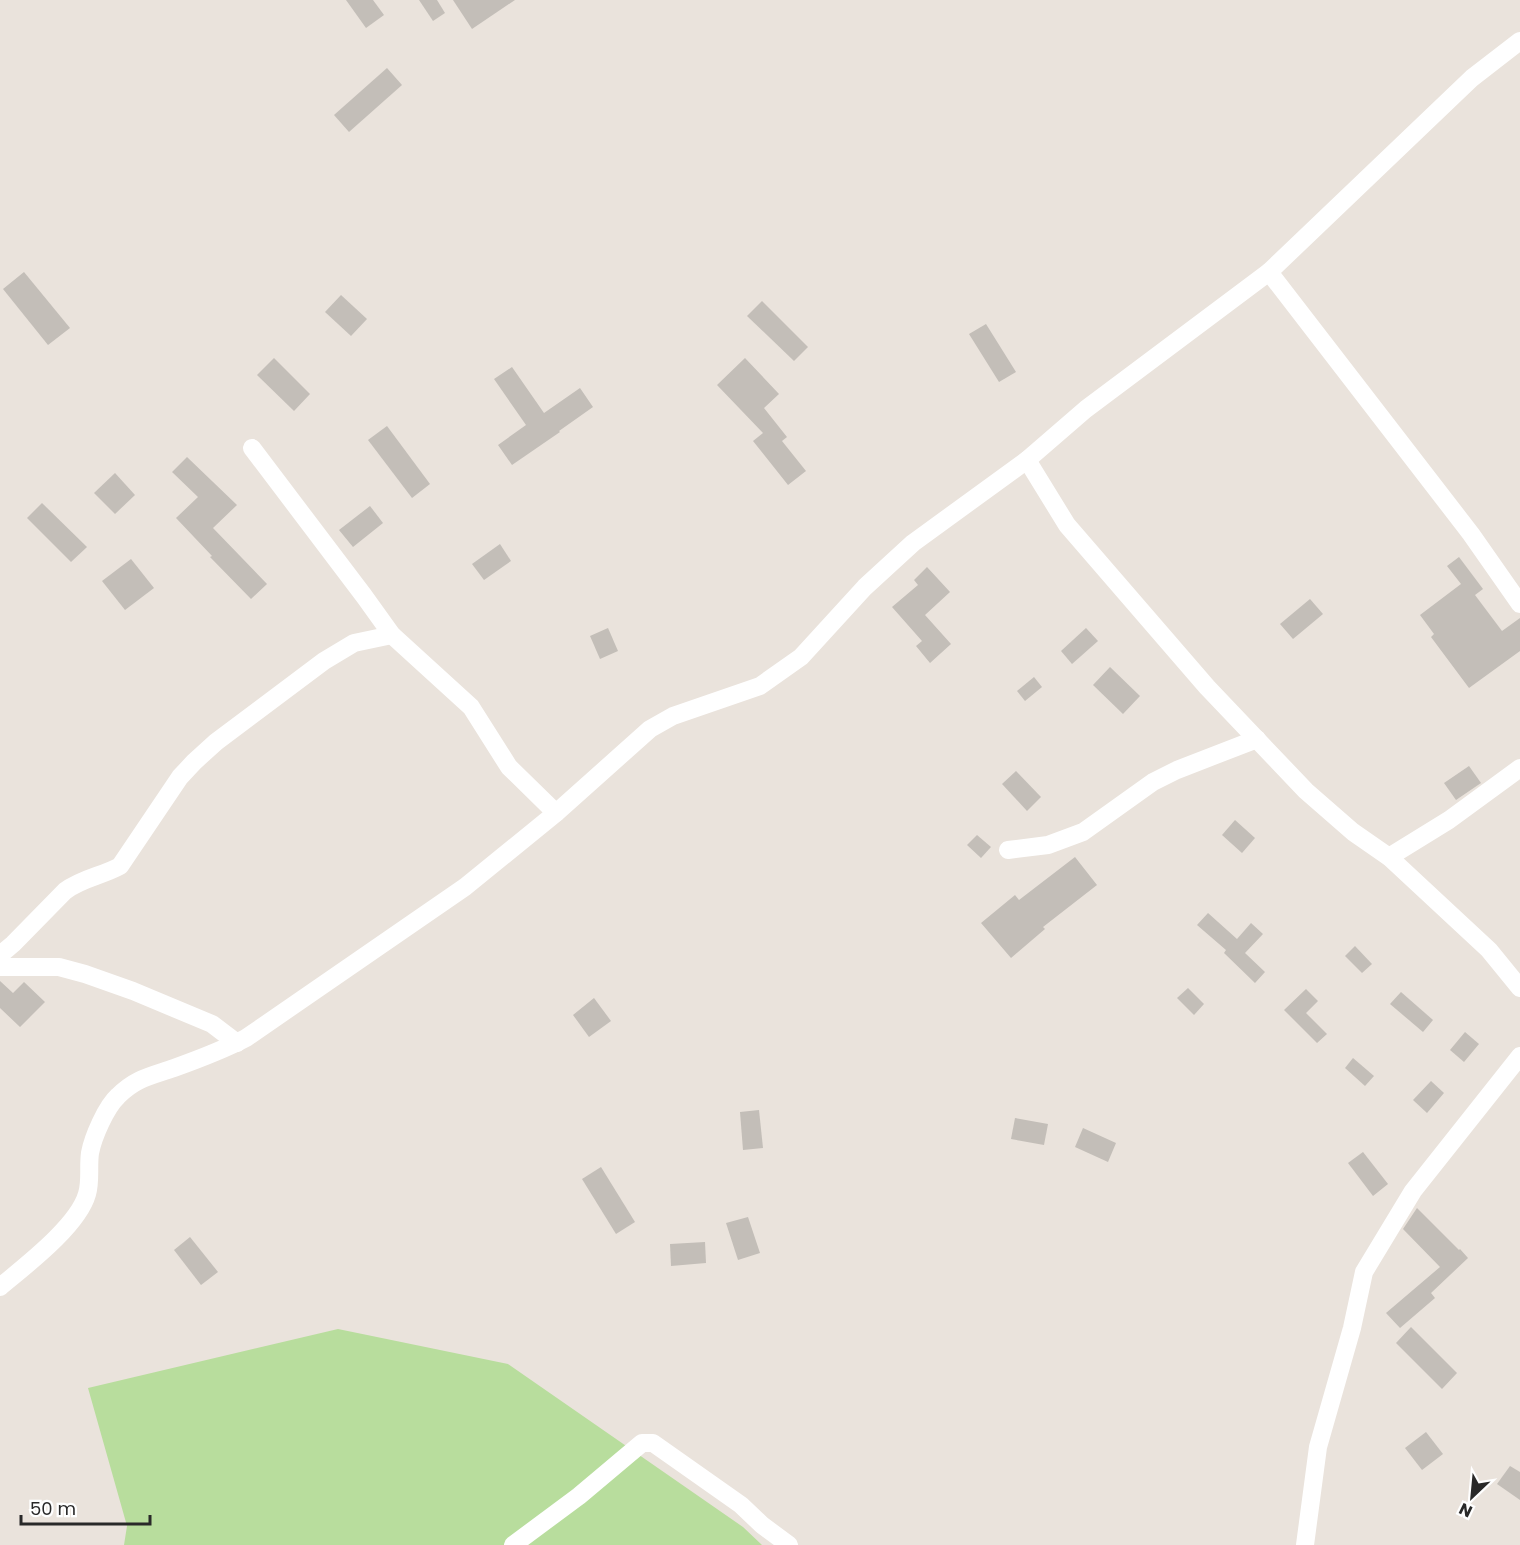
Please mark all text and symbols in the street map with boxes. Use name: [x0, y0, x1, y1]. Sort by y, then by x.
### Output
north arrow: [1442, 1467, 1502, 1527]
scale bar: [21, 1488, 150, 1526]
text: 50 m: [30, 1496, 76, 1521]
text: N: [1455, 1497, 1476, 1523]

